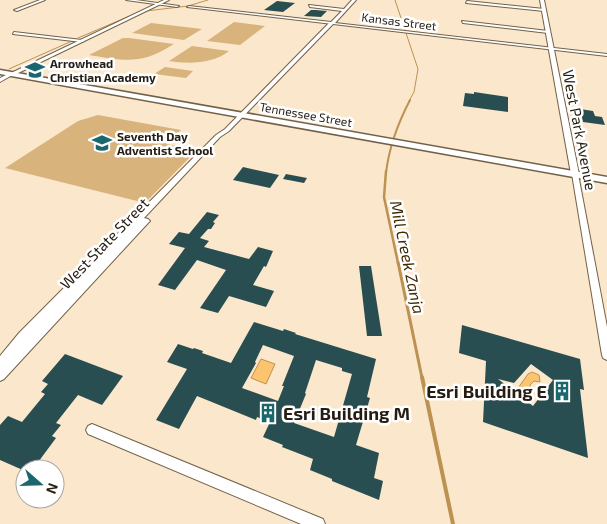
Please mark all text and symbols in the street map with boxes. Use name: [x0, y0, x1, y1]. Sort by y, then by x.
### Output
street label: Kansas Street: [361, 9, 438, 33]
place label: Arrowhead Christian Academy: [50, 56, 156, 85]
school or university icon: Arrowhead Christian Academy: [24, 59, 46, 81]
street label: West Park Avenue: [559, 68, 601, 192]
street label: Tennessee Street: [259, 99, 354, 129]
place label: Seventh Day Adventist School: [117, 129, 213, 157]
school or university icon: Seventh Day Adventist School: [91, 132, 113, 154]
street label: West State Street: [56, 193, 152, 292]
water label: Mill Creek Zanja: [386, 199, 429, 316]
place label: Esri Building E: [426, 380, 547, 402]
building icon: Esri Building E: [551, 380, 573, 402]
building icon: Esri Building M: [257, 402, 279, 424]
place label: Esri Building M: [283, 402, 410, 424]
north arrow: [15, 459, 65, 509]
text: N: [43, 481, 62, 496]

